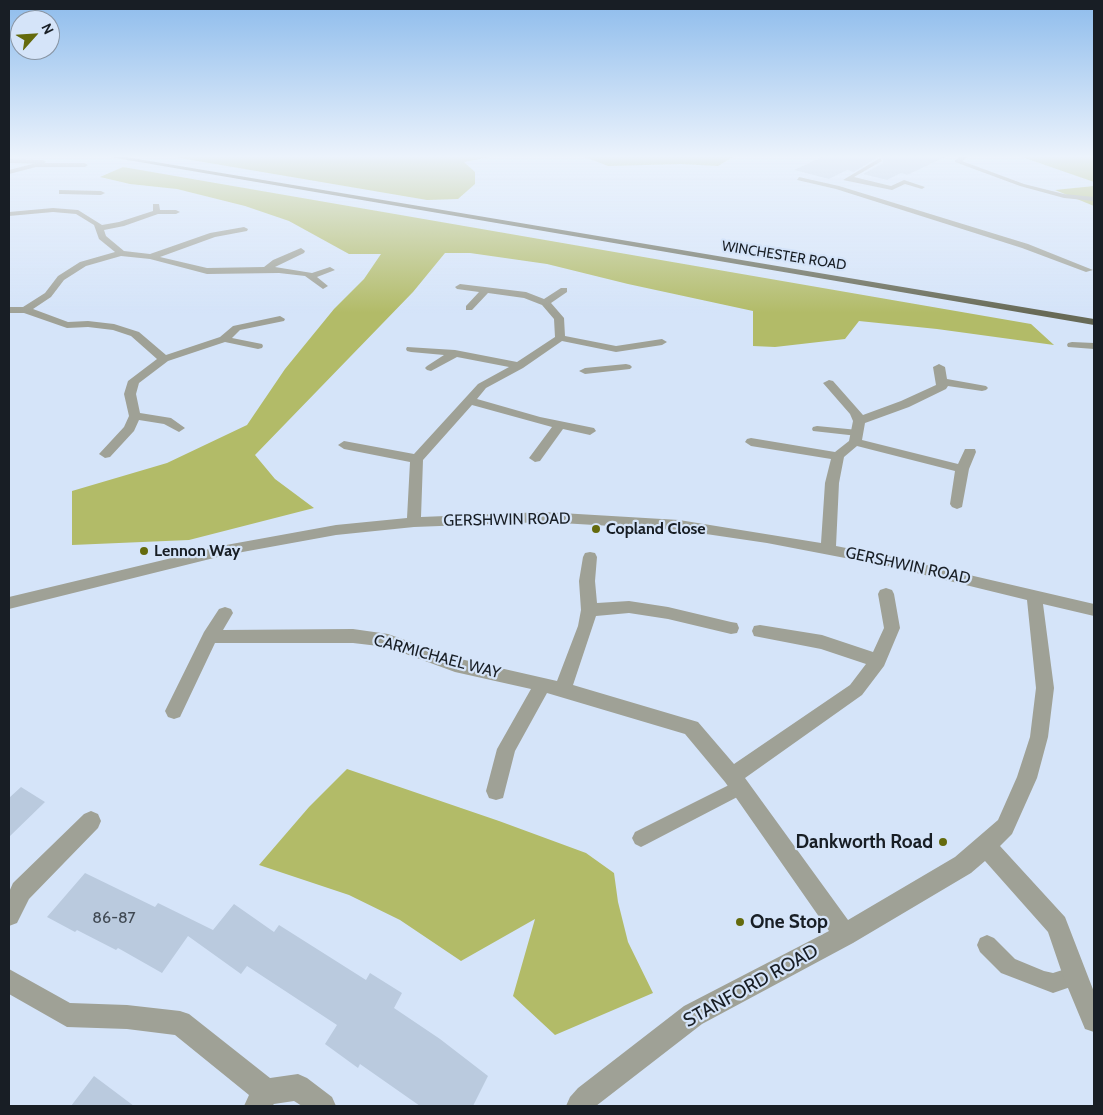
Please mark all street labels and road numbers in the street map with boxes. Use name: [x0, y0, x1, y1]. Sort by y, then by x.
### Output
street label: WINCHESTER ROAD: [721, 238, 847, 274]
street label: GERSHWIN ROAD: [443, 509, 571, 531]
street label: GERSHWIN ROAD: [844, 543, 972, 589]
street label: CARMICHAEL WAY: [372, 631, 502, 683]
street label: STANFORD ROAD: [680, 940, 822, 1032]

